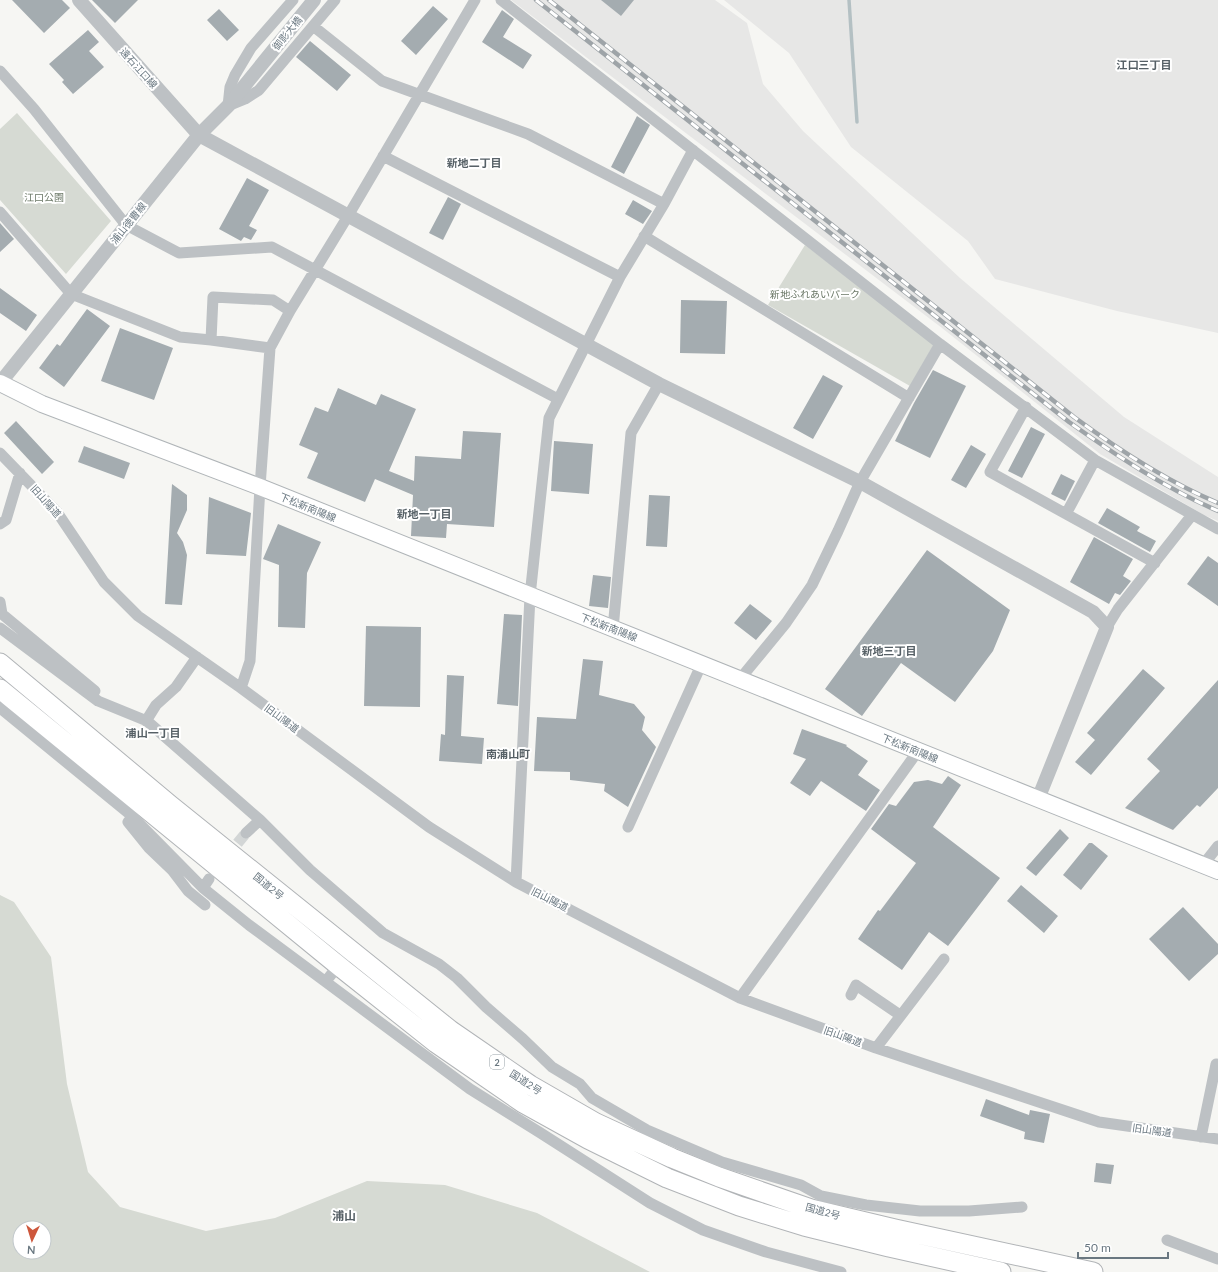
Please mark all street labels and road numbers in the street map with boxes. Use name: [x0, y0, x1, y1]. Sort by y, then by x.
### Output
street label: 御影大橋: [270, 14, 304, 52]
street label: 遠石江口線: [118, 45, 160, 91]
street label: 浦山徳曹線: [108, 200, 148, 246]
street label: 旧山陽道: [28, 482, 64, 520]
street label: 下松新南陽線: [278, 490, 338, 524]
street label: 下松新南陽線: [579, 611, 639, 643]
street label: 旧山陽道: [262, 701, 302, 735]
street label: 下松新南陽線: [880, 731, 940, 765]
street label: 国道2号: [251, 870, 287, 902]
street label: 旧山陽道: [529, 885, 571, 913]
street label: 旧山陽道: [822, 1024, 864, 1048]
road number: 2: [490, 1055, 504, 1069]
street label: 国道2号: [508, 1067, 544, 1097]
street label: 旧山陽道: [1131, 1121, 1173, 1139]
street label: 国道2号: [804, 1201, 842, 1221]

